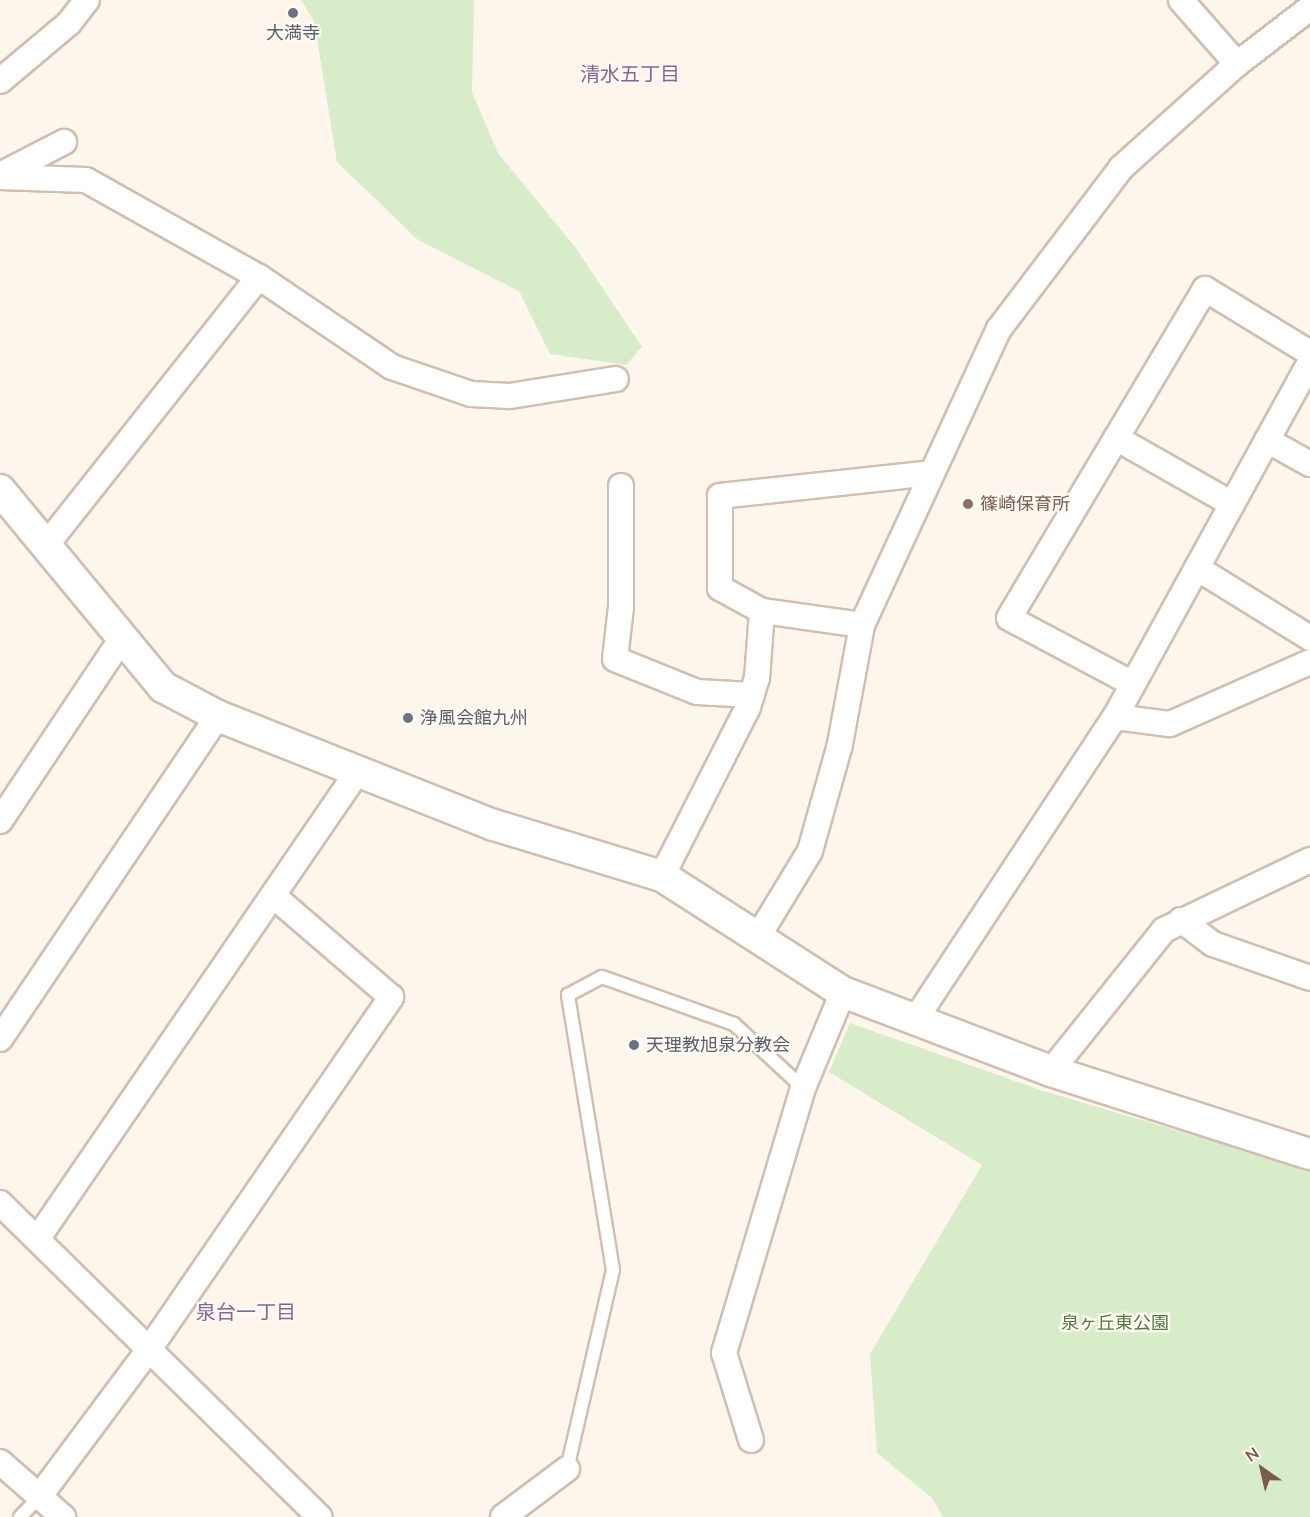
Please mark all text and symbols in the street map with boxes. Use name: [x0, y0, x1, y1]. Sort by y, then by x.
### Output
marker: 大満寺: [286, 6, 300, 20]
place label: 大満寺: [266, 22, 320, 44]
district label: 清水五丁目: [580, 61, 680, 85]
place label: 篠崎保育所: [980, 493, 1070, 515]
marker: 篠崎保育所: [961, 497, 975, 511]
place label: 浄風会館九州: [420, 707, 528, 729]
marker: 浄風会館九州: [401, 711, 415, 725]
place label: 天理教旭泉分教会: [646, 1034, 790, 1056]
marker: 天理教旭泉分教会: [627, 1038, 641, 1052]
district label: 泉台一丁目: [196, 1299, 296, 1323]
park label: 泉ヶ丘東公園: [1061, 1312, 1169, 1334]
north arrow: [1232, 1439, 1292, 1499]
text: N: [1241, 1442, 1263, 1466]

